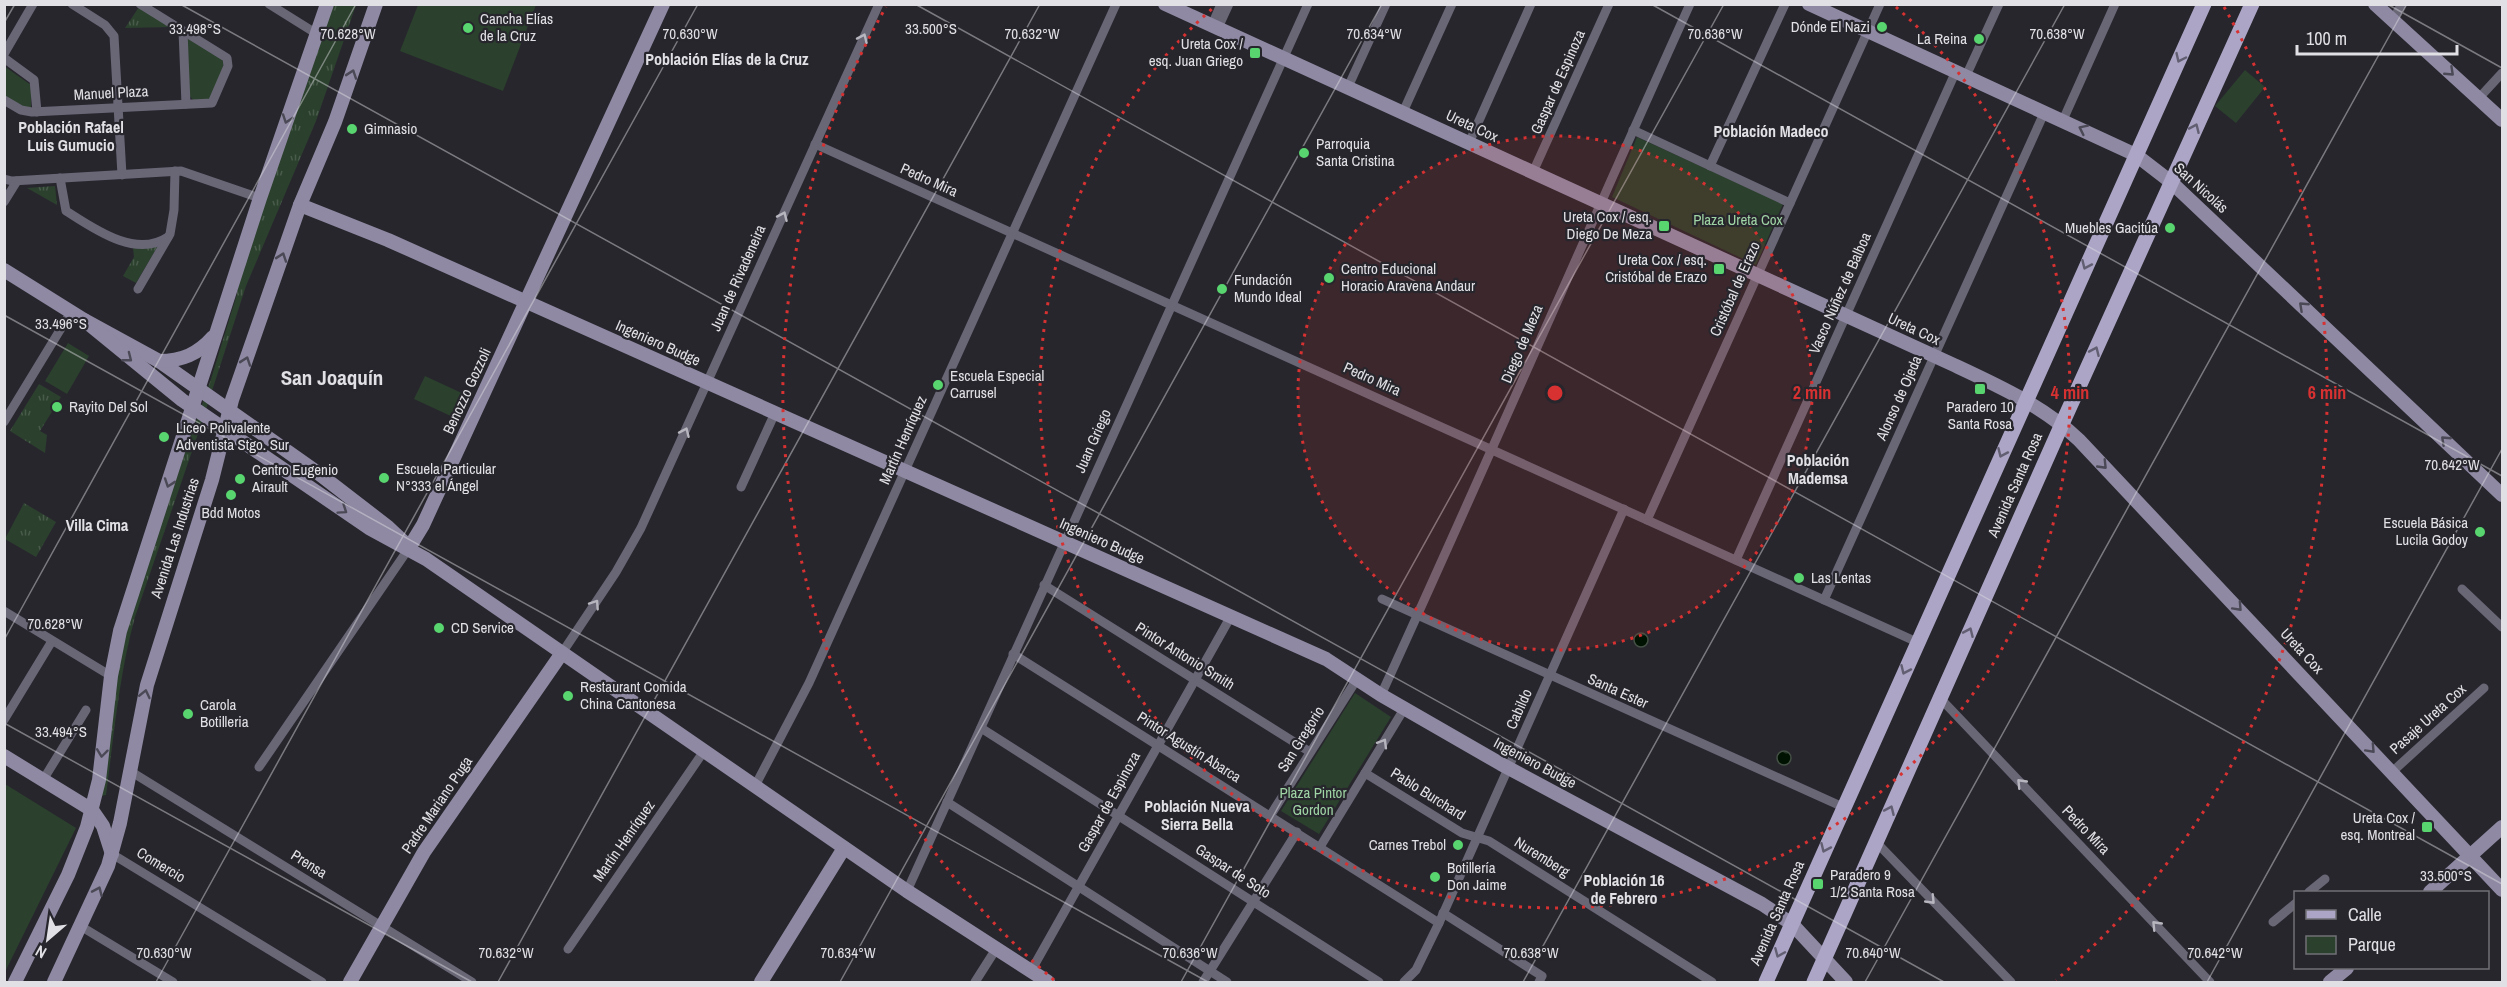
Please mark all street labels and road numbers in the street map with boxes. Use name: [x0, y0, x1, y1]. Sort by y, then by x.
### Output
street label: Gaspar de Espinoza: [1525, 26, 1590, 137]
street label: Manuel Plaza: [73, 80, 149, 105]
street label: Ureta Cox: [1443, 104, 1503, 147]
street label: Pedro Mira: [897, 158, 961, 202]
street label: San Nicolás: [2170, 158, 2233, 218]
street label: Juan de Rivadeneira: [705, 221, 770, 334]
street label: Vasco Núñez de Balboa: [1803, 229, 1876, 357]
street label: Cristóbal de Erazo: [1704, 238, 1765, 340]
street label: Diego de Meza: [1496, 301, 1548, 386]
street label: Ureta Cox: [1885, 307, 1945, 350]
street label: Ingeniero Budge: [612, 314, 704, 371]
street label: Benozzo Gozzoli: [437, 344, 496, 437]
street label: Alonso de Ojeda: [1870, 352, 1927, 445]
street label: Pedro Mira: [1340, 357, 1404, 401]
street label: Martín Henríquez: [874, 392, 931, 487]
street label: Juan Griego: [1069, 405, 1116, 476]
street label: Avenida Santa Rosa: [1982, 429, 2047, 541]
street label: Avenida Las Industrias: [145, 475, 204, 602]
street label: Ingeniero Budge: [1056, 512, 1148, 569]
street label: Pintor Antonio Smith: [1132, 617, 1239, 695]
street label: Ureta Cox: [2276, 623, 2330, 679]
street label: Santa Ester: [1585, 668, 1652, 713]
street label: Pasaje Ureta Cox: [2385, 678, 2471, 759]
street label: Cabildo: [1500, 685, 1537, 732]
street label: San Gregorio: [1272, 702, 1329, 776]
street label: Pintor Agustín Abarca: [1133, 706, 1245, 787]
street label: Ingeniero Budge: [1490, 732, 1580, 793]
street label: Gaspar de Espinoza: [1072, 747, 1145, 856]
street label: Padre Mariano Puga: [396, 752, 477, 858]
street label: Pablo Burchard: [1387, 762, 1470, 825]
street label: Martín Henríquez: [588, 796, 659, 886]
street label: Pedro Mira: [2058, 800, 2115, 859]
street label: Nuremberg: [1511, 831, 1574, 882]
street label: Gaspar de Soto: [1191, 838, 1275, 903]
street label: Comercio: [133, 842, 190, 887]
street label: Prensa: [287, 844, 331, 883]
street label: Avenida Santa Rosa: [1744, 857, 1809, 969]

